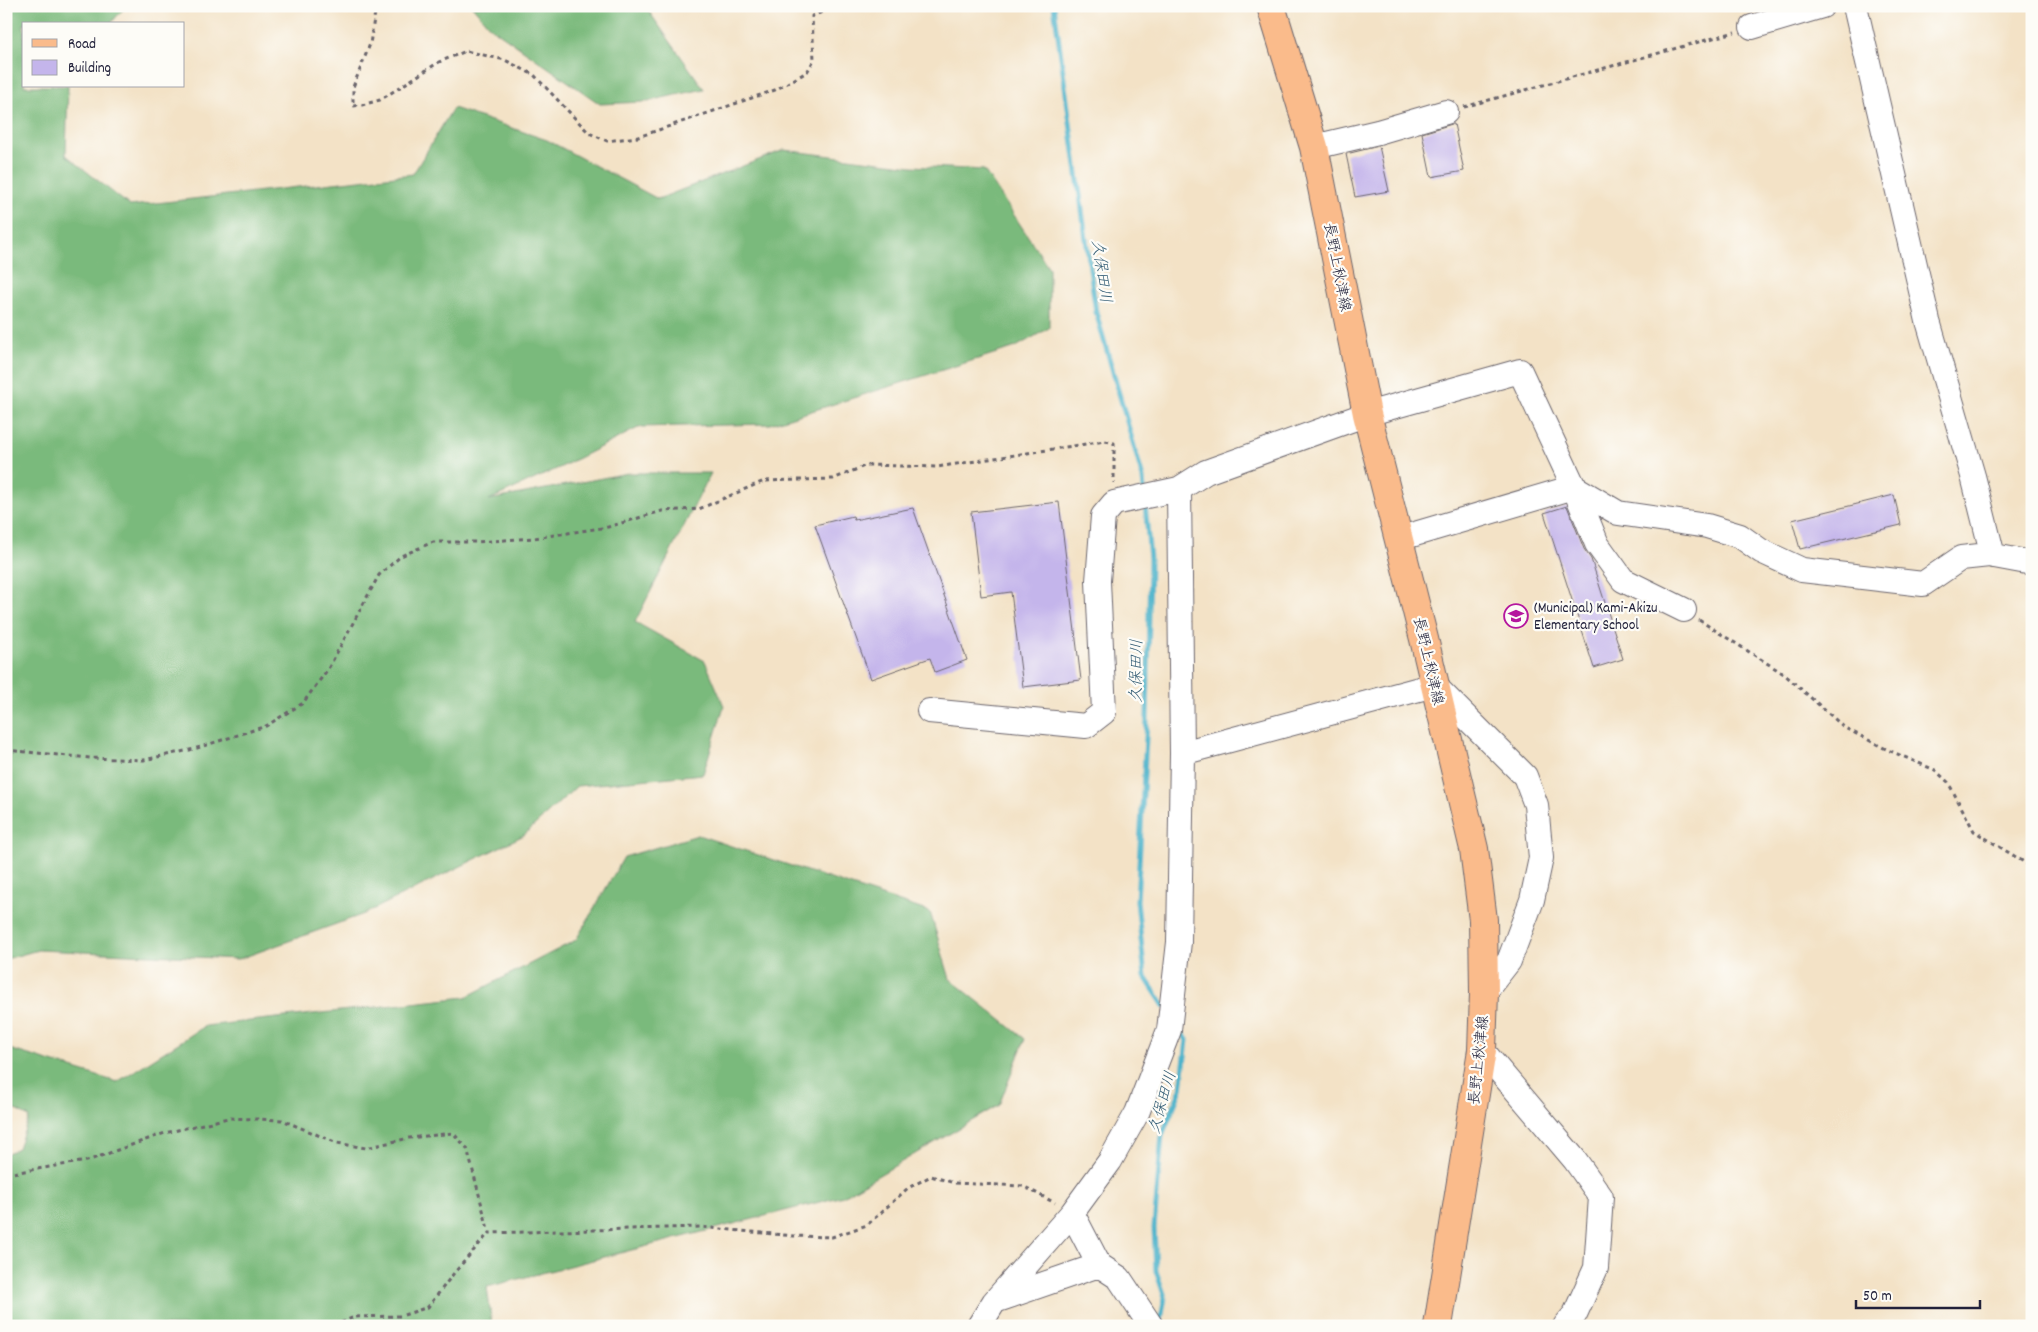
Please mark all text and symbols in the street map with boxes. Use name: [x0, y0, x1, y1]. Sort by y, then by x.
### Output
legend: [22, 22, 185, 88]
text: Road: [68, 34, 96, 56]
text: Building: [68, 58, 111, 80]
street label: 長野上秋津線: [1317, 221, 1355, 314]
water label: 久保田川: [1085, 238, 1116, 305]
place label: (Municipal) Kami-Akizu Elementary School: [1534, 598, 1658, 637]
school or university icon: (Municipal) Kami-Akizu Elementary School: [1503, 603, 1529, 629]
street label: 長野上秋津線: [1406, 615, 1448, 708]
water label: 久保田川: [1125, 639, 1150, 703]
street label: 長野上秋津線: [1464, 1014, 1496, 1106]
water label: 久保田川: [1144, 1069, 1183, 1137]
scale bar: [1856, 1277, 1979, 1309]
text: 50 m: [1863, 1286, 1892, 1308]

